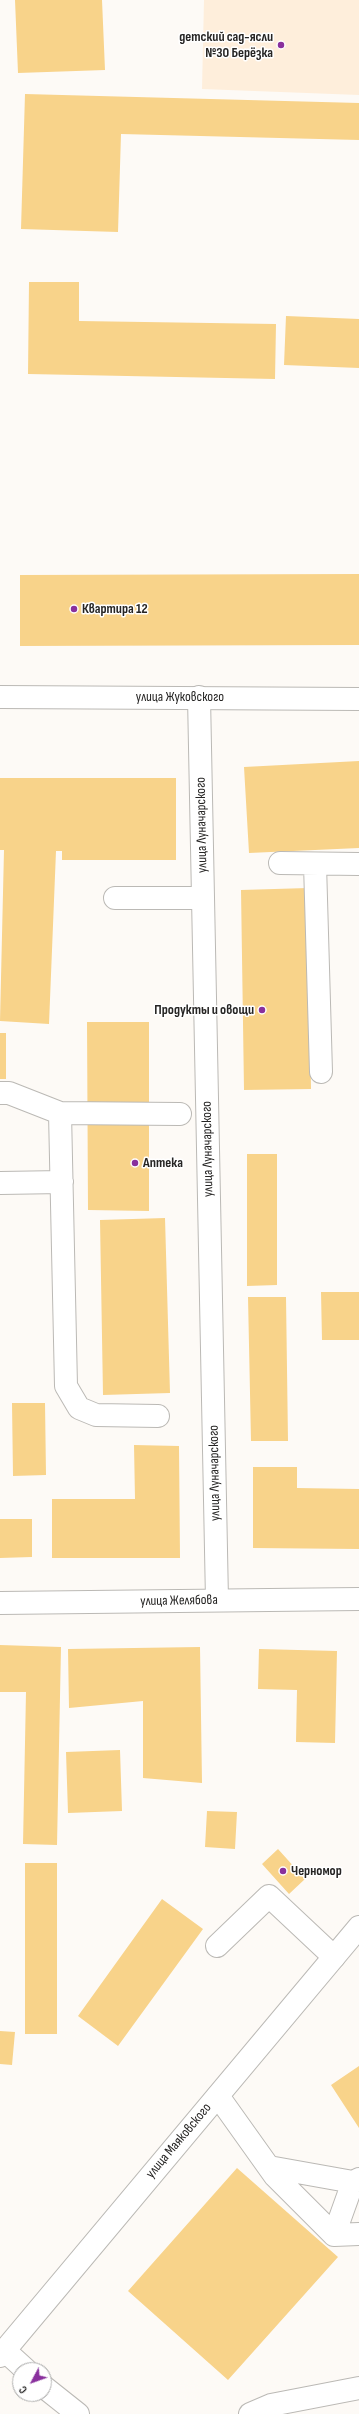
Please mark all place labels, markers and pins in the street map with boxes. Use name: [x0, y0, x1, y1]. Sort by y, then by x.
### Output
place label: детский сад-ясли №30 Берёзка: [179, 29, 273, 62]
marker: детский сад-ясли №30 Берёзка: [276, 40, 286, 50]
place label: Квартира 12: [82, 601, 148, 617]
marker: Квартира 12: [69, 604, 79, 614]
place label: Продукты и овощи: [154, 1002, 254, 1018]
marker: Продукты и овощи: [257, 1005, 267, 1015]
place label: Аптека: [143, 1155, 183, 1171]
marker: Аптека: [130, 1158, 140, 1168]
place label: Черномор: [291, 1863, 342, 1879]
marker: Черномор: [278, 1866, 288, 1876]

